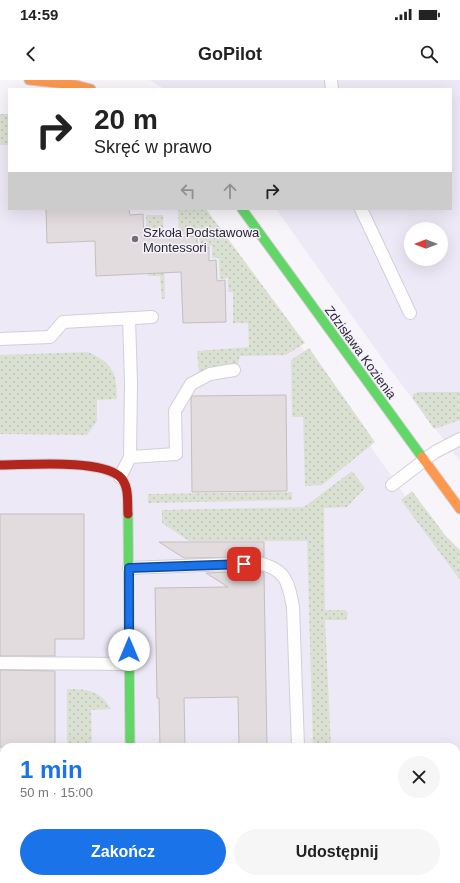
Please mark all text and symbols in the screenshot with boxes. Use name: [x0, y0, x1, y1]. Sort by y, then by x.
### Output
text: 14:59: [20, 6, 58, 23]
icon: back: [20, 43, 42, 65]
icon: search: [418, 43, 440, 65]
text: GoPilot: [198, 44, 262, 64]
icon: right: [28, 104, 80, 156]
text: 20 m: [94, 104, 158, 135]
text: Skręć w prawo: [94, 137, 212, 157]
icon: left: [177, 180, 199, 202]
icon: ahead: [219, 180, 241, 202]
icon: right: [261, 180, 283, 202]
north arrow: [404, 222, 448, 266]
map controls: [404, 222, 448, 266]
place label: Szkoła Podstawowa Montessori: [143, 225, 260, 255]
marker: Szkoła Podstawowa Montessori: [130, 234, 140, 244]
street label: Zdzisława Kozienia: [322, 303, 400, 402]
pin: [227, 547, 261, 581]
icon: arrive: [233, 553, 255, 575]
position arrow: [108, 629, 150, 671]
text: 1 min: [20, 756, 83, 783]
button: close: [398, 756, 440, 798]
text: 50 m · 15:00: [20, 785, 93, 800]
button: Zakończ: [20, 829, 226, 875]
button: Udostępnij: [234, 829, 440, 875]

